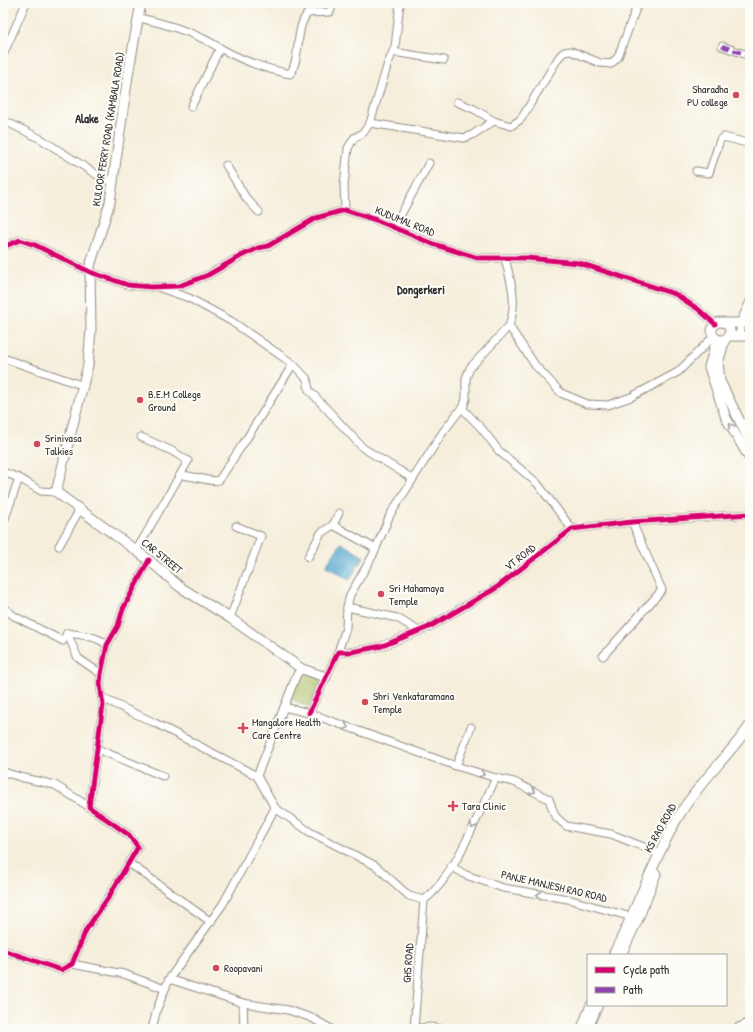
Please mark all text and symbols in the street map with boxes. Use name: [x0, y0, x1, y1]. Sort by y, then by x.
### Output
street label: KULOOR FERRY ROAD (KAMBALA ROAD): [89, 51, 127, 207]
place label: Sharadha PU college: [687, 82, 729, 109]
marker: Sharadha PU college: [731, 90, 741, 100]
district label: Alake: [75, 110, 99, 127]
street label: KUDUMAL ROAD: [373, 203, 438, 240]
district label: Dongerkeri: [397, 281, 445, 299]
place label: B.E.M College Ground: [148, 387, 202, 414]
marker: B.E.M College Ground: [135, 395, 145, 405]
one-way arrow: [728, 422, 735, 430]
place label: Srinivasa Talkies: [45, 431, 82, 458]
marker: Srinivasa Talkies: [32, 439, 42, 449]
street label: CAR STREET: [139, 535, 186, 577]
street label: VT ROAD: [502, 540, 539, 573]
place label: Sri Mahamaya Temple: [389, 581, 445, 608]
marker: Sri Mahamaya Temple: [376, 589, 386, 599]
place label: Shri Venkataramana Temple: [373, 689, 455, 716]
marker: Shri Venkataramana Temple: [360, 697, 370, 707]
place label: Mangalore Health Care Centre: [252, 715, 321, 742]
marker: Mangalore Health Care Centre: [237, 722, 249, 734]
one-way arrow: [343, 722, 350, 730]
one-way arrow: [478, 769, 485, 778]
one-way arrow: [529, 786, 536, 794]
place label: Tara Clinic: [462, 799, 506, 813]
marker: Tara Clinic: [447, 800, 459, 812]
street label: KS RAO ROAD: [641, 800, 680, 855]
one-way arrow: [470, 822, 478, 829]
street label: PANJE MANJESH RAO ROAD: [500, 867, 609, 905]
one-way arrow: [536, 891, 542, 900]
street label: GHS ROAD: [400, 942, 416, 983]
legend: [587, 954, 727, 1006]
place label: Roopavani: [224, 961, 263, 975]
text: Cycle path: [623, 961, 669, 978]
marker: Roopavani: [211, 963, 221, 973]
text: Path: [623, 981, 643, 998]

